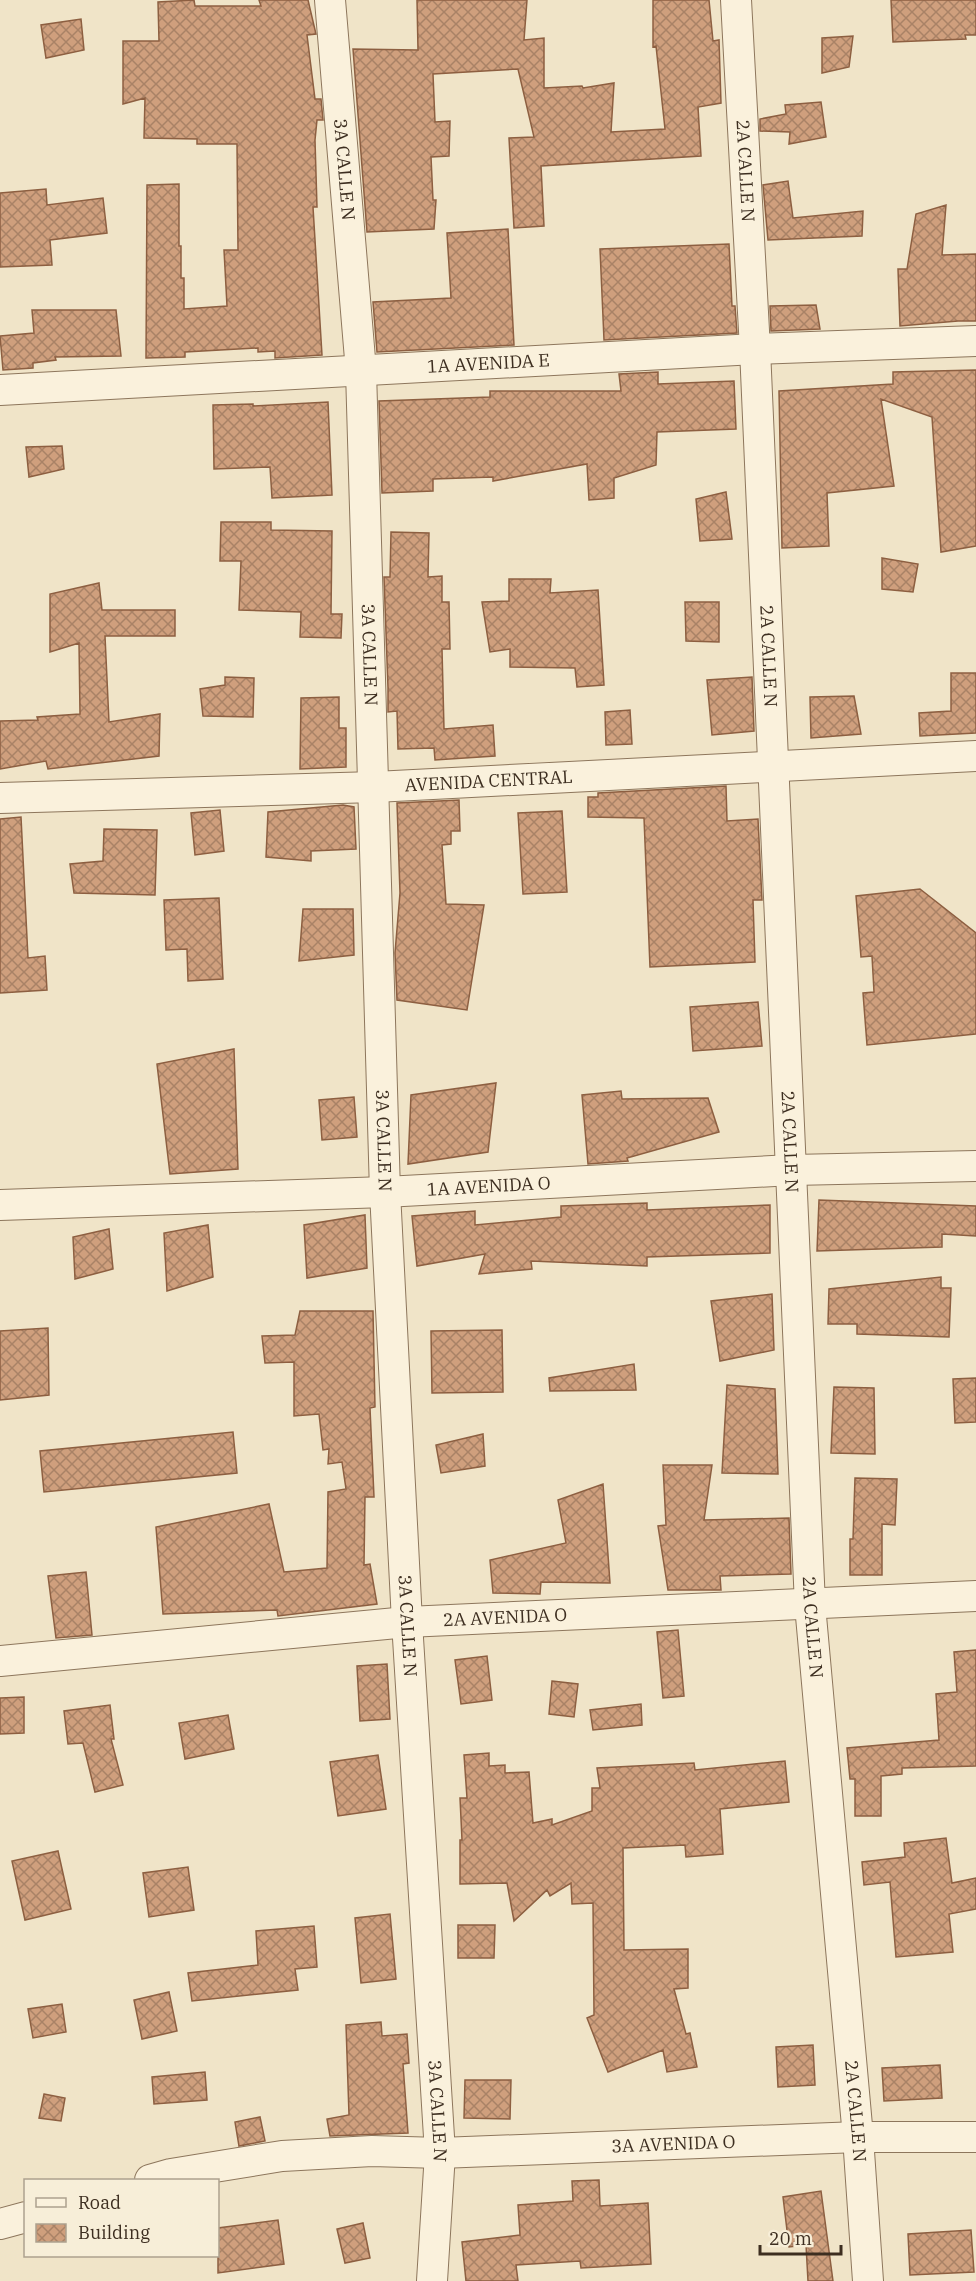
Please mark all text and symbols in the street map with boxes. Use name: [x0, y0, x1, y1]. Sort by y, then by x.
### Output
street label: 3A CALLE N: [329, 117, 360, 221]
street label: 2A CALLE N: [732, 119, 760, 222]
street label: 1A AVENIDA E: [426, 348, 550, 378]
street label: 3A CALLE N: [357, 603, 383, 706]
street label: 2A CALLE N: [755, 605, 783, 708]
street label: AVENIDA CENTRAL: [404, 765, 573, 796]
street label: 3A CALLE N: [371, 1089, 397, 1192]
street label: 2A CALLE N: [776, 1090, 804, 1193]
street label: 1A AVENIDA O: [426, 1171, 551, 1201]
street label: 3A CALLE N: [394, 1574, 422, 1678]
street label: 2A CALLE N: [798, 1576, 829, 1679]
street label: 2A AVENIDA O: [442, 1603, 568, 1631]
street label: 3A CALLE N: [423, 2059, 452, 2163]
street label: 2A CALLE N: [840, 2059, 872, 2163]
street label: 3A AVENIDA O: [611, 2130, 736, 2157]
legend: [24, 2179, 219, 2257]
text: Road: [78, 2191, 121, 2214]
scale bar: [760, 2218, 841, 2256]
text: Building: [78, 2221, 150, 2244]
text: 20 m: [769, 2227, 812, 2250]

